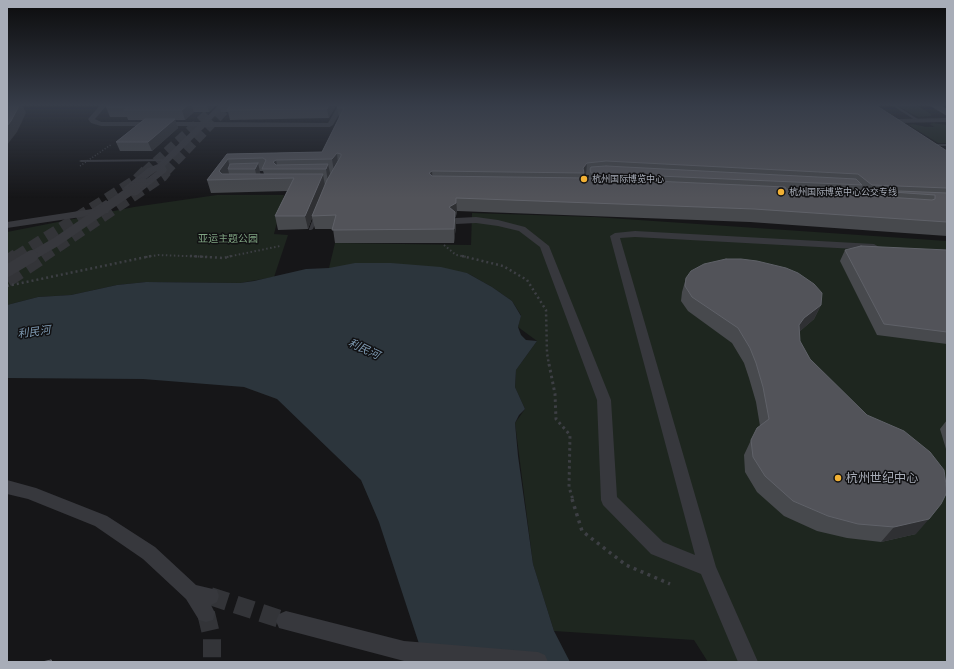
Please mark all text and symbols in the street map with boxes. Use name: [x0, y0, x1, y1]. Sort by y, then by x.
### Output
marker: 杭州国际博览中心: [579, 174, 589, 184]
place label: 杭州国际博览中心: [592, 174, 664, 184]
marker: 杭州国际博览中心公交专线: [776, 187, 786, 197]
place label: 杭州国际博览中心公交专线: [789, 187, 897, 197]
park label: 亚运主题公园: [198, 233, 258, 245]
water label: 利民河: [17, 323, 51, 341]
water label: 利民河: [346, 336, 382, 362]
place label: 杭州世纪中心: [846, 471, 918, 485]
marker: 杭州世纪中心: [833, 473, 843, 483]

